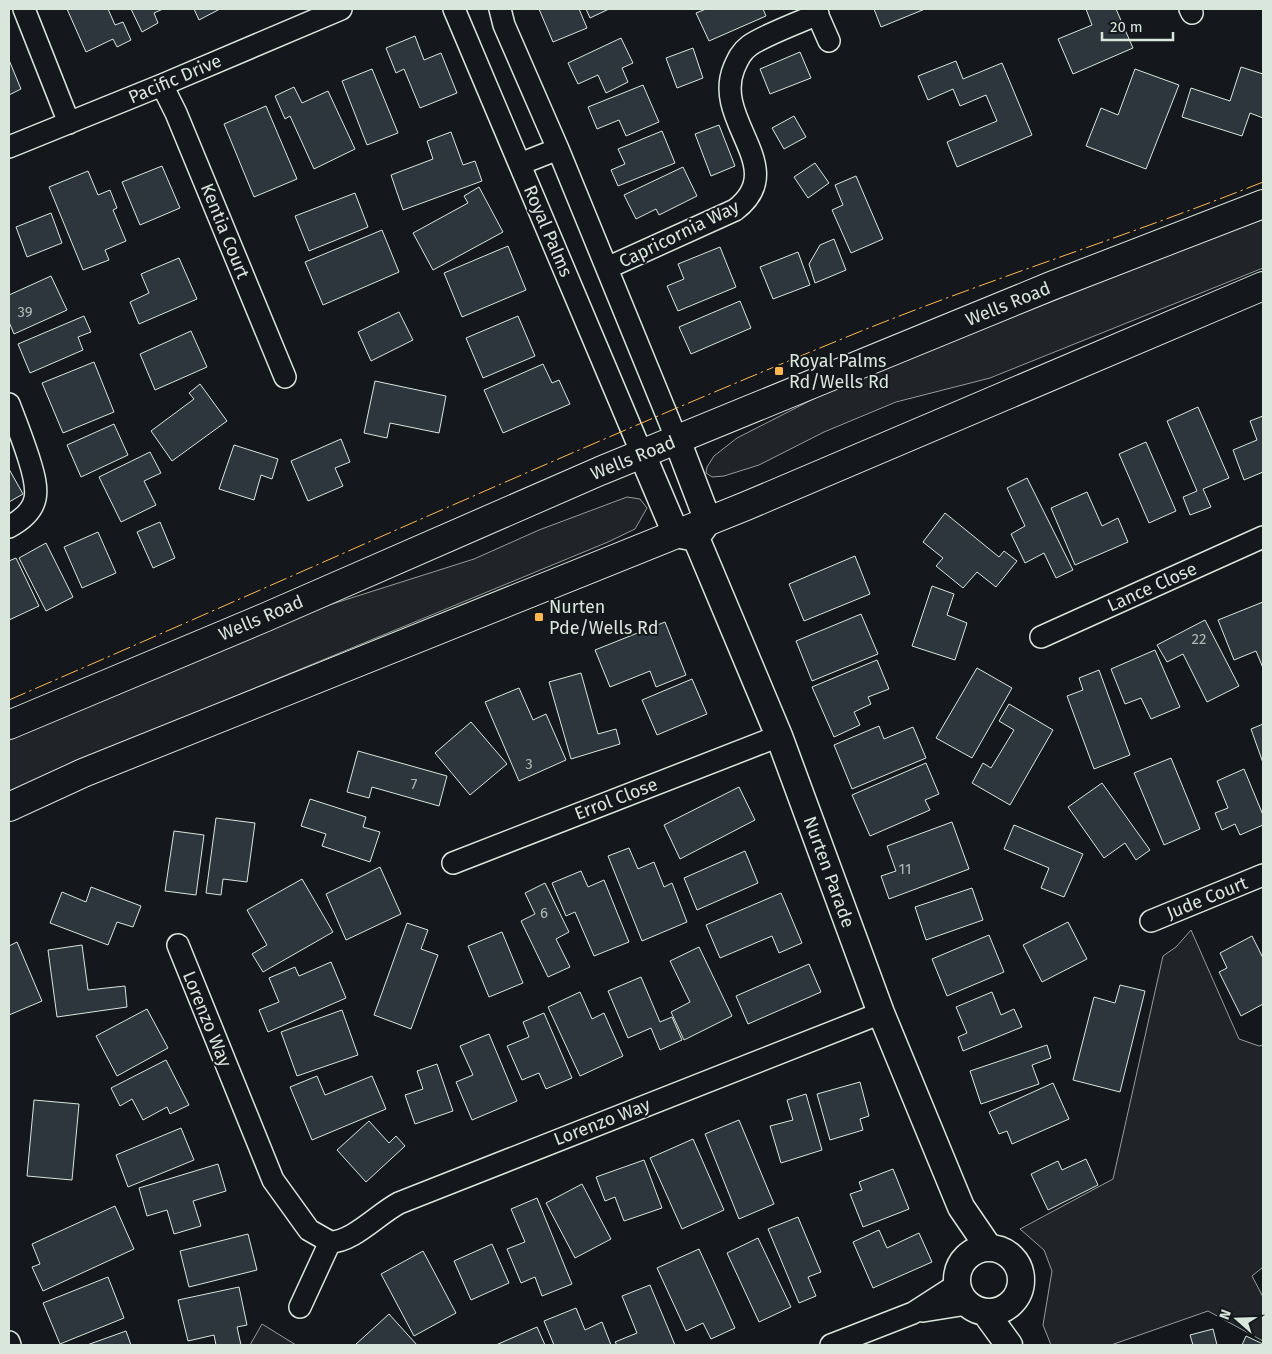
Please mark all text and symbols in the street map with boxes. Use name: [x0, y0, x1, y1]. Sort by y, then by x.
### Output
scale bar: [1102, 10, 1173, 42]
text: 20 m: [1110, 18, 1143, 36]
street label: Pacific Drive: [125, 50, 225, 108]
street label: Kentia Court: [196, 180, 254, 282]
street label: Royal Palms: [519, 182, 577, 280]
street label: Capricornia Way: [615, 195, 743, 273]
street label: Wells Road: [962, 277, 1054, 331]
house number: 39: [17, 303, 33, 321]
place label: Royal Palms Rd/Wells Rd: [789, 350, 889, 393]
marker: Royal Palms Rd/Wells Rd: [773, 365, 785, 377]
street label: Wells Road: [587, 431, 679, 485]
street label: Lance Close: [1104, 557, 1200, 617]
street label: Wells Road: [215, 590, 307, 646]
place label: Nurten Pde/Wells Rd: [549, 596, 658, 639]
marker: Nurten Pde/Wells Rd: [533, 611, 545, 623]
house number: 22: [1192, 630, 1206, 648]
house number: 3: [525, 755, 533, 773]
street label: Errol Close: [571, 773, 661, 825]
house number: 7: [411, 775, 418, 793]
street label: Nurten Parade: [799, 813, 859, 931]
house number: 11: [899, 860, 911, 878]
street label: Jude Court: [1163, 872, 1251, 924]
house number: 6: [540, 904, 548, 922]
street label: Lorenzo Way: [178, 968, 236, 1070]
street label: Lorenzo Way: [551, 1093, 653, 1150]
north arrow: [1212, 1294, 1262, 1344]
text: N: [1216, 1307, 1235, 1322]

